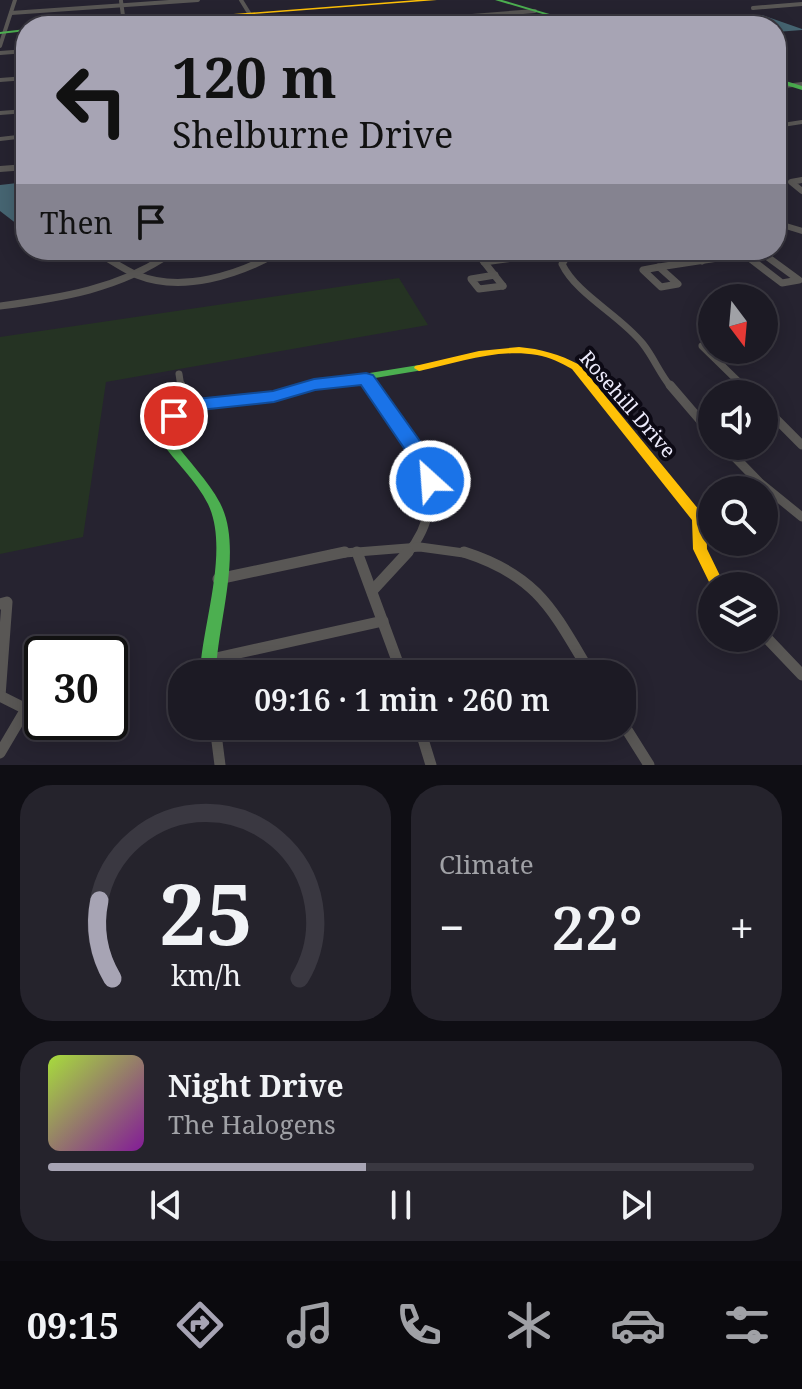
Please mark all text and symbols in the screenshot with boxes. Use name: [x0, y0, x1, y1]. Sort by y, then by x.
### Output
text: 120 m: [172, 38, 337, 114]
icon: left: [40, 48, 144, 152]
text: Shelburne Drive: [172, 110, 453, 159]
icon: arrive: [129, 200, 173, 244]
text: Then: [40, 202, 113, 243]
north arrow: [698, 284, 778, 364]
map controls: [698, 284, 778, 652]
street label: Rosehill Drive: [574, 345, 682, 463]
button: sound: [698, 380, 778, 460]
pin: [140, 382, 208, 450]
icon: arrive: [152, 394, 196, 438]
position arrow: [388, 439, 472, 523]
button: search: [698, 476, 778, 556]
button: layers: [698, 572, 778, 652]
speed limit sign: 30: [24, 636, 128, 740]
text: 09:16 · 1 min · 260 m: [254, 679, 550, 720]
text: Climate: [439, 846, 534, 882]
text: 25: [158, 856, 253, 969]
text: 22°: [551, 886, 643, 968]
text: −: [439, 897, 464, 957]
text: +: [729, 897, 754, 957]
text: km/h: [170, 955, 241, 994]
text: Night Drive: [168, 1065, 344, 1106]
text: The Halogens: [168, 1106, 336, 1142]
icon: previous: [144, 1183, 188, 1227]
icon: pause: [379, 1183, 423, 1227]
icon: next: [614, 1183, 658, 1227]
icon: directions: [172, 1297, 228, 1353]
icon: music: [282, 1297, 338, 1353]
icon: phone: [391, 1297, 447, 1353]
icon: climate: [501, 1297, 557, 1353]
icon: car: [610, 1297, 666, 1353]
icon: filters: [719, 1297, 775, 1353]
text: 09:15: [27, 1301, 119, 1350]

